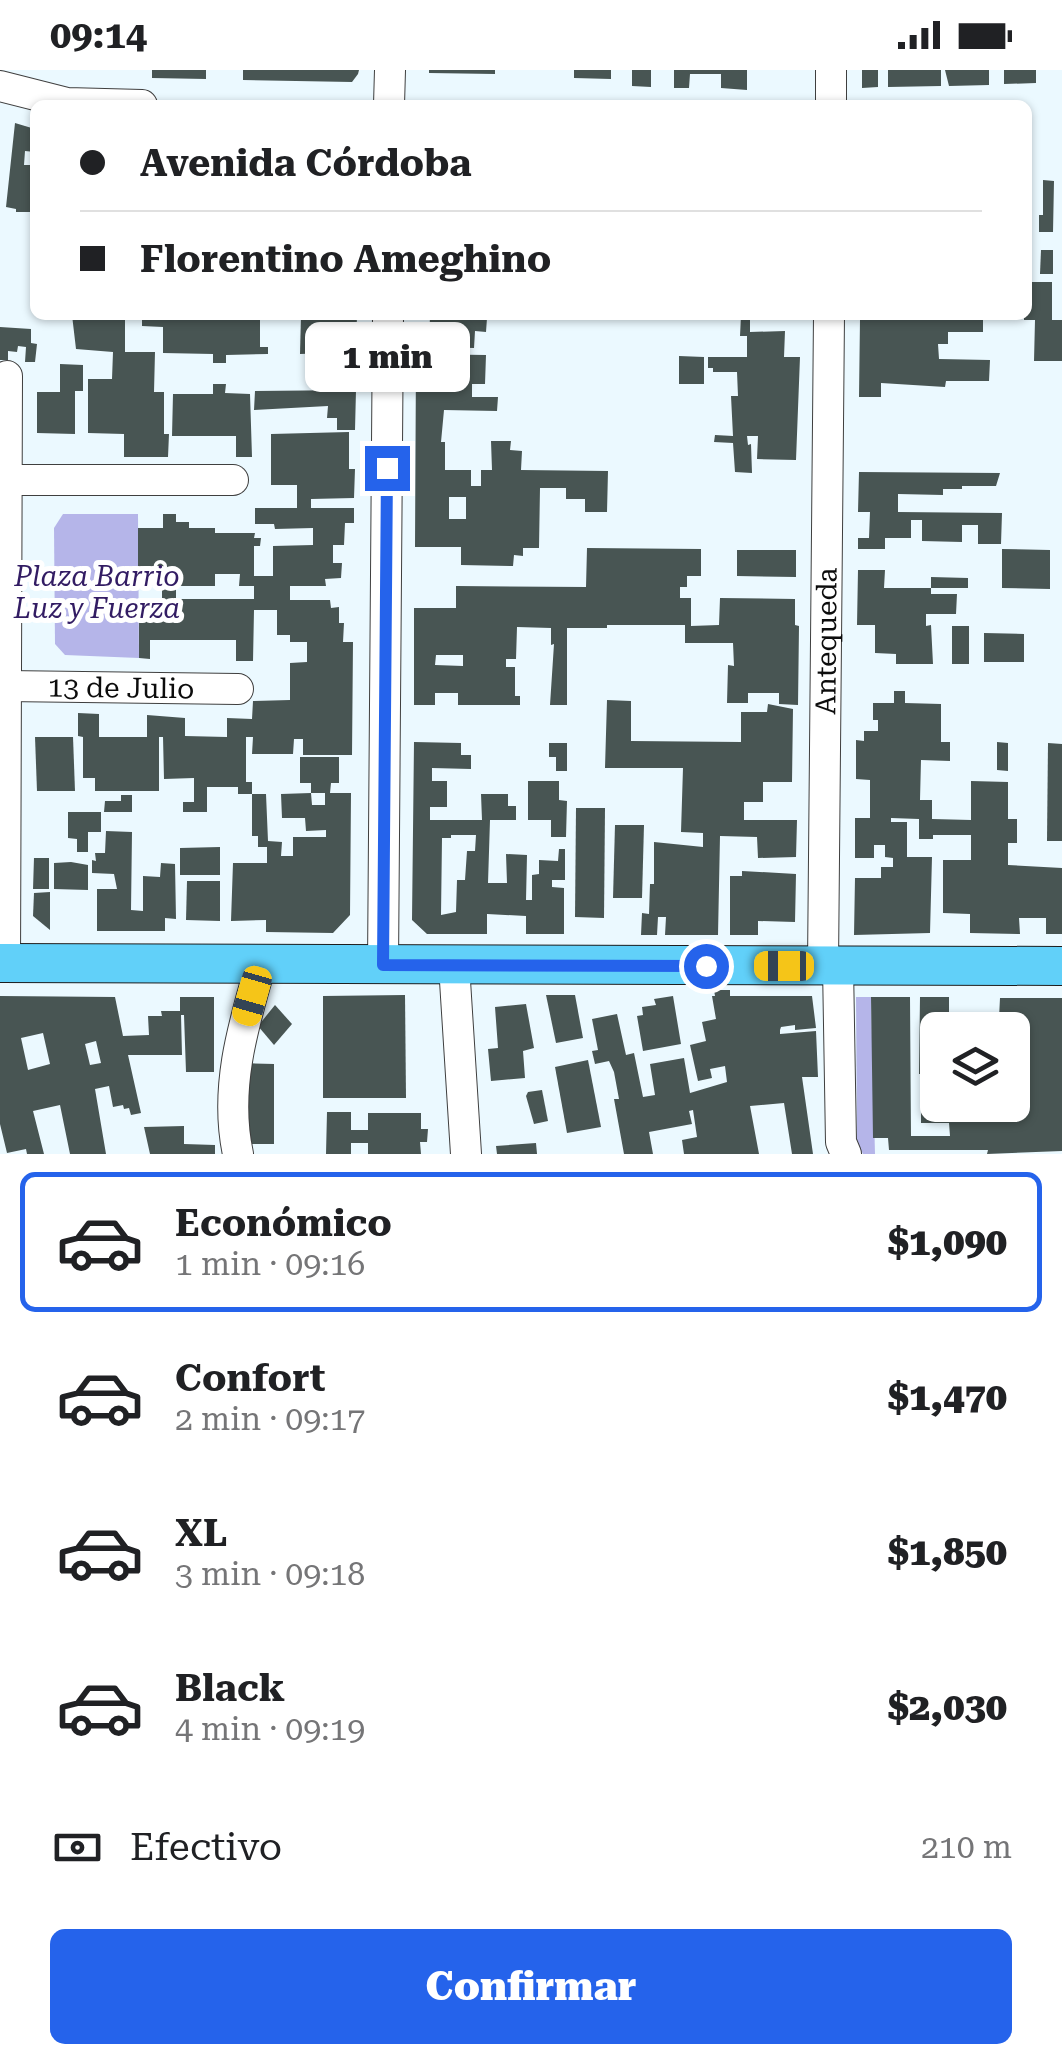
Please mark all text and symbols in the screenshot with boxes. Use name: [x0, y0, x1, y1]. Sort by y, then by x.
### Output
text: 09:14: [50, 13, 147, 57]
text: Avenida Córdoba: [140, 141, 472, 185]
text: Florentino Ameghino: [140, 237, 551, 281]
callout: 1 min: [304, 323, 470, 393]
text: 1 min: [343, 338, 432, 376]
route end: [365, 446, 410, 491]
park label: Plaza Barrio Luz y Fuerza: [13, 560, 180, 625]
street label: Antequeda: [809, 567, 844, 715]
street label: 13 de Julio: [47, 671, 194, 705]
route start: [684, 944, 729, 989]
car: [754, 951, 814, 981]
car: [229, 963, 275, 1029]
map controls: [920, 1012, 1030, 1122]
button: layers: [920, 1012, 1030, 1122]
icon: car: [55, 1197, 145, 1287]
text: Económico: [175, 1201, 392, 1245]
text: $1,090: [888, 1220, 1007, 1264]
text: 1 min · 09:16: [175, 1245, 365, 1283]
icon: car: [55, 1352, 145, 1442]
text: Confort: [175, 1356, 325, 1400]
text: $1,470: [888, 1375, 1007, 1419]
text: 2 min · 09:17: [175, 1400, 365, 1438]
icon: car: [55, 1507, 145, 1597]
text: XL: [175, 1511, 227, 1555]
text: $1,850: [888, 1530, 1007, 1574]
text: 3 min · 09:18: [175, 1555, 365, 1593]
icon: car: [55, 1662, 145, 1752]
text: Black: [175, 1666, 285, 1710]
text: $2,030: [888, 1685, 1007, 1729]
text: 4 min · 09:19: [175, 1710, 365, 1748]
icon: cash: [50, 1820, 105, 1875]
text: Efectivo: [130, 1825, 282, 1869]
text: 210 m: [921, 1828, 1012, 1866]
button: Confirmar: [50, 1929, 1012, 2044]

